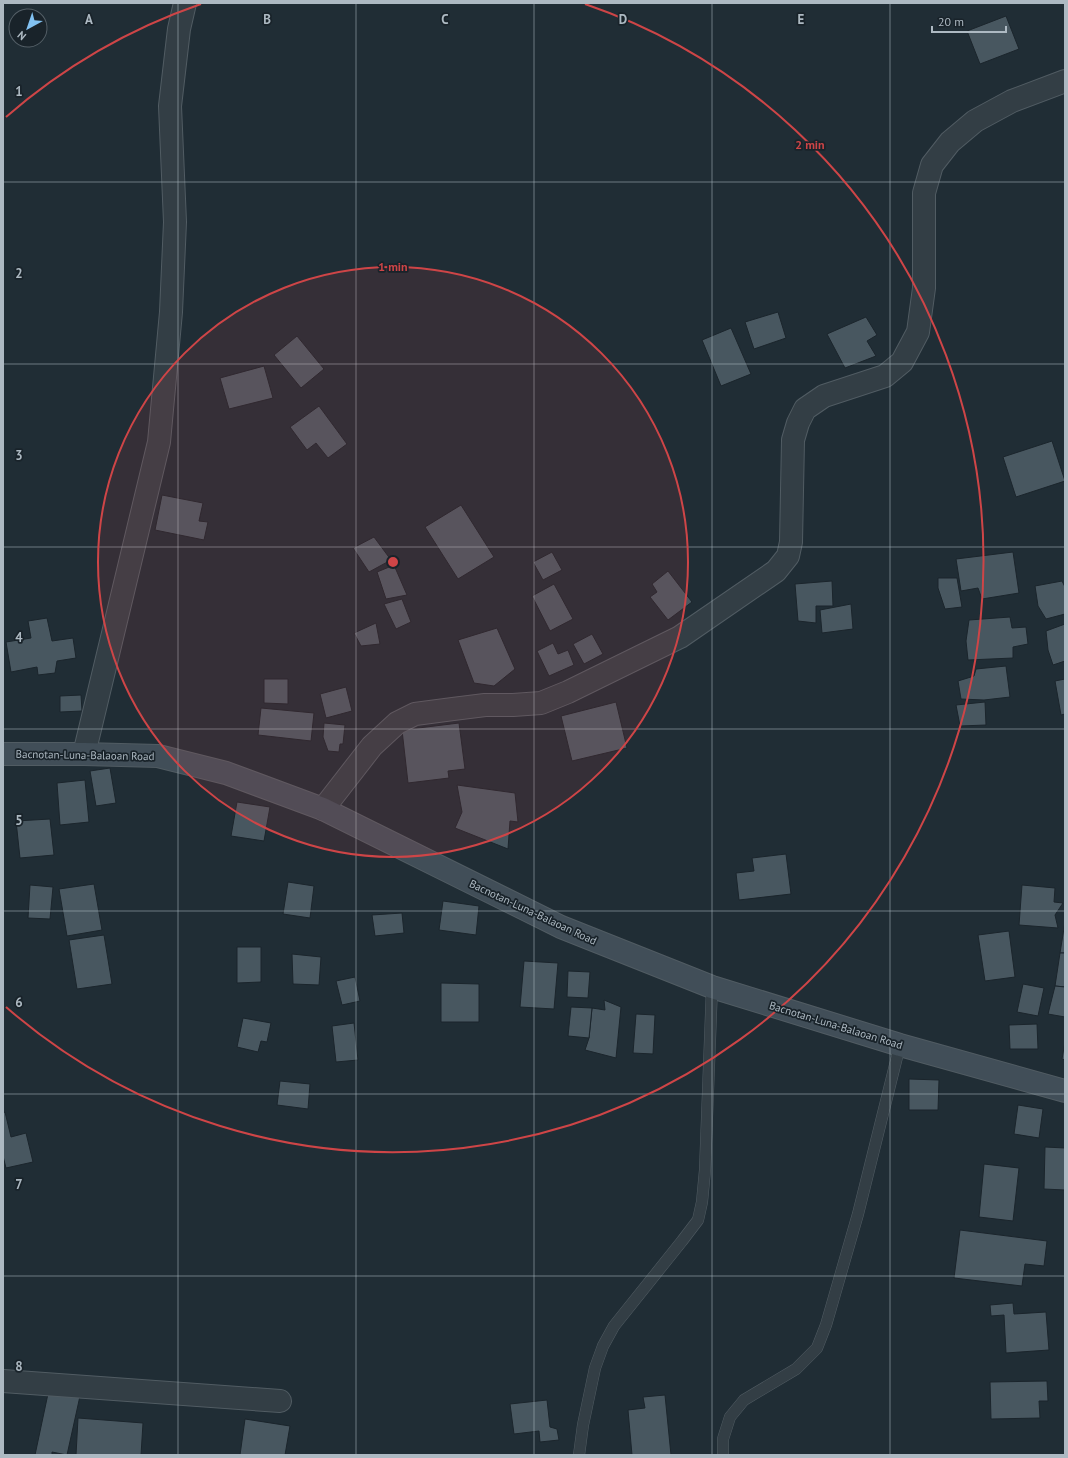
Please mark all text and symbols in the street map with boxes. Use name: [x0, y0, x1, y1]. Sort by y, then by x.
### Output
north arrow: [8, 8, 48, 48]
scale bar: [932, 8, 1006, 34]
text: A: [85, 11, 93, 28]
text: B: [263, 11, 271, 28]
text: C: [441, 11, 449, 28]
text: D: [619, 11, 627, 28]
text: E: [798, 11, 805, 28]
text: 20 m: [938, 14, 964, 29]
text: N: [14, 28, 29, 43]
text: 1: [15, 83, 23, 100]
text: 2 min: [795, 137, 825, 152]
text: 1 min: [378, 259, 408, 274]
text: 2: [15, 265, 23, 282]
text: 3: [15, 447, 23, 464]
centre of rings: [386, 555, 400, 569]
text: 4: [15, 629, 23, 646]
street label: Bacnotan-Luna-Balaoan Road: [15, 747, 155, 763]
text: 5: [15, 812, 23, 829]
street label: Bacnotan-Luna-Balaoan Road: [467, 876, 599, 948]
text: 6: [15, 994, 23, 1011]
street label: Bacnotan-Luna-Balaoan Road: [768, 998, 905, 1052]
text: 7: [15, 1176, 23, 1193]
text: 8: [15, 1358, 23, 1375]

